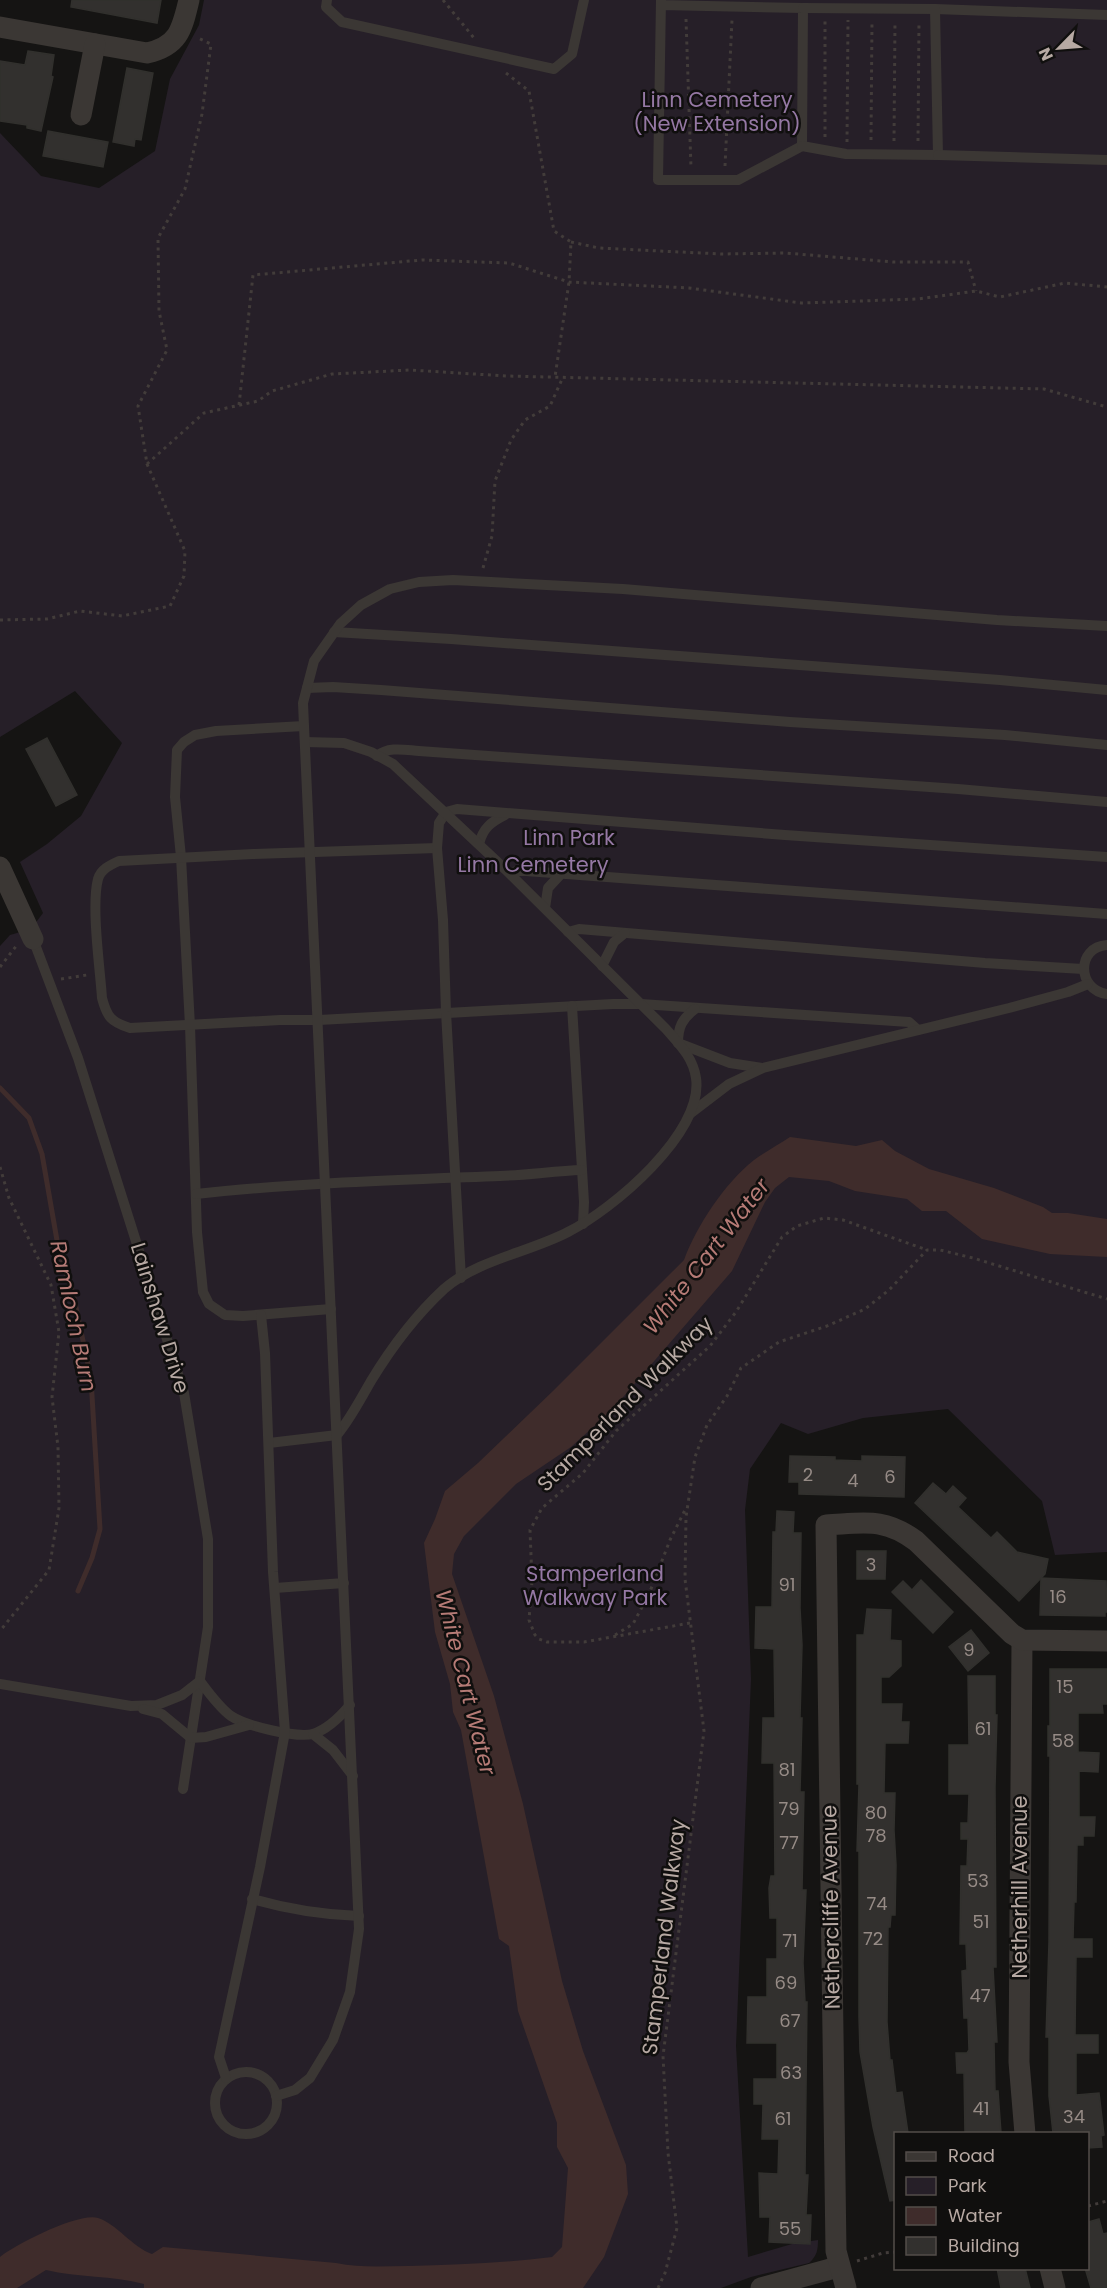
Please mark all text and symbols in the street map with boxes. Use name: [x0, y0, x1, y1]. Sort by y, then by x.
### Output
north arrow: [1029, 18, 1089, 78]
text: N: [1033, 44, 1059, 64]
park label: Linn Cemetery (New Extension): [633, 85, 801, 138]
park label: Linn Park: [523, 823, 615, 852]
park label: Linn Cemetery: [458, 850, 609, 879]
water label: White Cart Water: [636, 1171, 778, 1341]
water label: Ramloch Burn: [42, 1237, 105, 1395]
street label: Lainshaw Drive: [124, 1239, 197, 1397]
street label: Stamperland Walkway: [530, 1309, 719, 1498]
house number: 2: [803, 1462, 813, 1487]
house number: 6: [884, 1464, 896, 1489]
house number: 4: [847, 1468, 859, 1493]
house number: 3: [866, 1552, 876, 1577]
park label: Stamperland Walkway Park: [523, 1559, 667, 1612]
house number: 91: [778, 1572, 796, 1597]
house number: 16: [1049, 1584, 1067, 1609]
water label: White Cart Water: [427, 1586, 504, 1779]
house number: 9: [963, 1637, 975, 1662]
house number: 15: [1056, 1674, 1074, 1699]
house number: 61: [974, 1716, 992, 1741]
house number: 58: [1052, 1728, 1074, 1753]
house number: 81: [778, 1757, 796, 1782]
street label: Netherhill Avenue: [1005, 1795, 1034, 1979]
house number: 79: [778, 1796, 800, 1821]
house number: 80: [865, 1800, 887, 1825]
street label: Nethercliffe Avenue: [814, 1805, 847, 2009]
street label: Stamperland Walkway: [635, 1817, 692, 2057]
house number: 78: [865, 1823, 887, 1848]
house number: 77: [779, 1830, 799, 1855]
house number: 53: [967, 1868, 989, 1893]
house number: 74: [866, 1891, 888, 1916]
house number: 51: [972, 1909, 990, 1934]
house number: 72: [863, 1926, 883, 1951]
house number: 71: [782, 1928, 798, 1953]
house number: 69: [775, 1970, 797, 1995]
house number: 47: [969, 1983, 991, 2008]
house number: 67: [779, 2008, 801, 2033]
house number: 63: [780, 2060, 802, 2085]
house number: 41: [972, 2096, 990, 2121]
house number: 34: [1063, 2104, 1085, 2129]
house number: 61: [774, 2106, 792, 2131]
legend: [894, 2132, 1089, 2270]
text: Road: [948, 2143, 995, 2168]
text: Park: [948, 2173, 987, 2198]
text: Water: [948, 2203, 1002, 2228]
house number: 55: [779, 2216, 801, 2241]
text: Building: [948, 2233, 1020, 2258]

